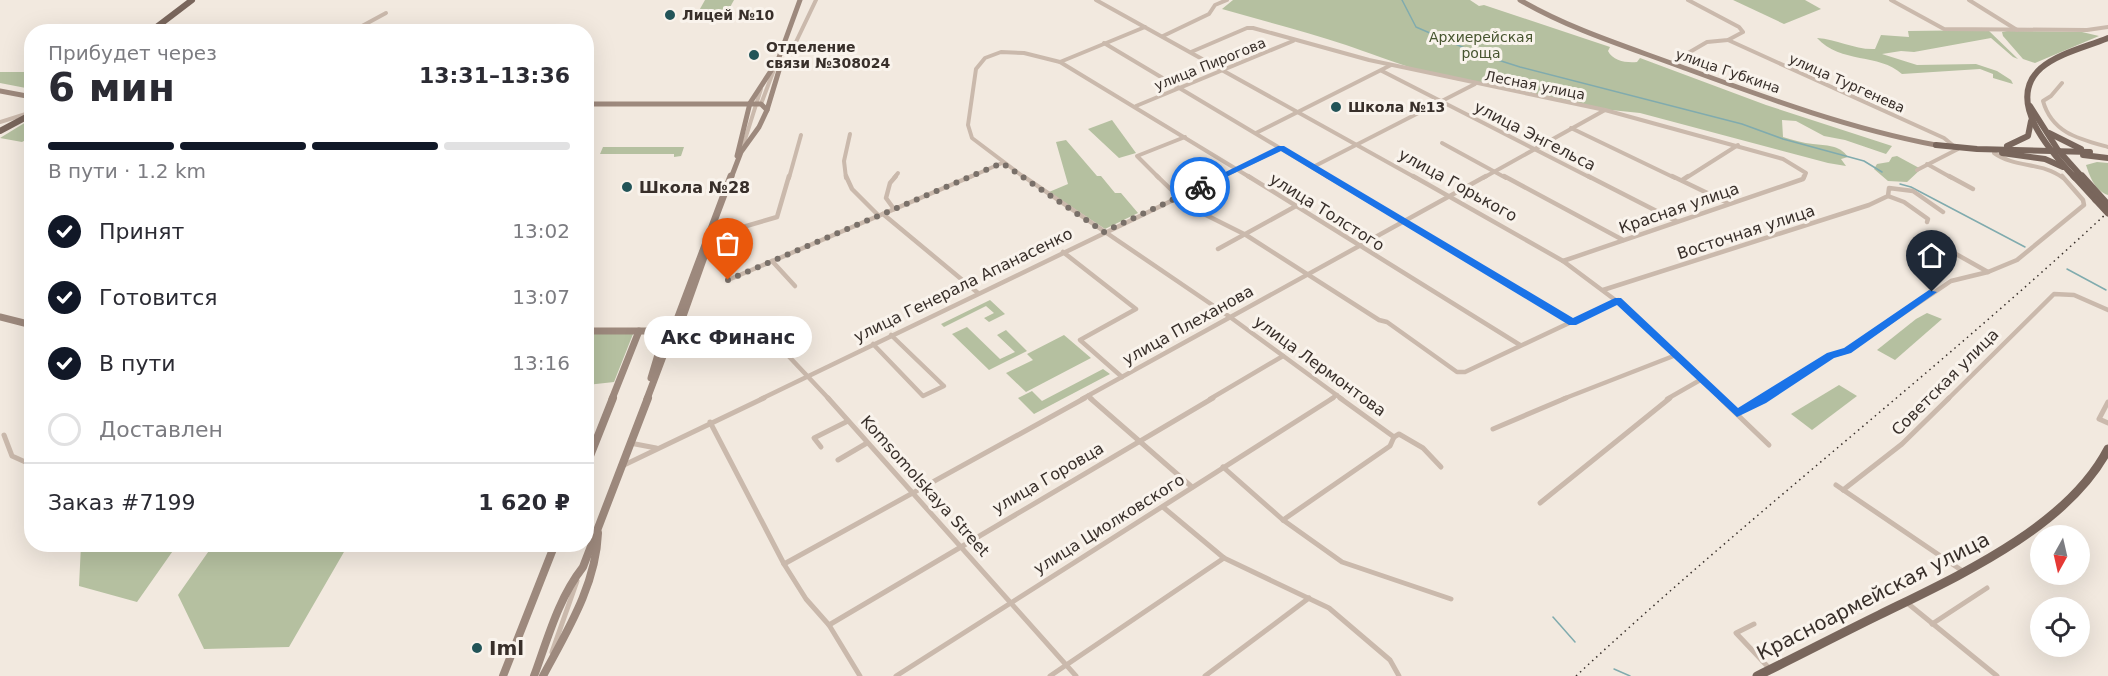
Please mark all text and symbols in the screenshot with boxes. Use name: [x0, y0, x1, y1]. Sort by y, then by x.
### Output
place label: Лицей №10: [682, 7, 775, 23]
marker: Лицей №10: [663, 8, 677, 22]
park label: Архиерейская роща: [1429, 29, 1533, 61]
street label: улица Пирогова: [1152, 34, 1268, 94]
place label: Отделение связи №308024: [766, 39, 891, 71]
text: Прибудет через: [48, 41, 217, 65]
street label: улица Губкина: [1674, 46, 1782, 96]
marker: Отделение связи №308024: [747, 48, 761, 62]
street label: улица Тургенева: [1787, 50, 1907, 116]
text: 13:31–13:36: [419, 63, 570, 88]
text: 6 мин: [48, 65, 175, 110]
street label: Лесная улица: [1483, 67, 1587, 103]
street label: улица Энгельса: [1471, 97, 1599, 175]
place label: Школа №13: [1348, 99, 1445, 115]
marker: Школа №13: [1329, 100, 1343, 114]
street label: улица Горького: [1395, 145, 1521, 225]
courier: [1170, 157, 1230, 217]
text: В пути · 1.2 km: [48, 159, 206, 183]
street label: улица Толстого: [1266, 169, 1388, 255]
icon: bike: [1184, 171, 1217, 204]
place label: Школа №28: [639, 178, 750, 197]
street label: Красная улица: [1616, 179, 1742, 237]
marker: Школа №28: [620, 180, 634, 194]
street label: Восточная улица: [1675, 201, 1817, 263]
icon: check: [48, 215, 81, 248]
pin: [702, 218, 753, 280]
text: Принят: [99, 219, 184, 244]
text: 13:02: [512, 219, 570, 243]
street label: улица Генерала Апанасенко: [851, 224, 1075, 346]
icon: bag: [711, 227, 744, 260]
pin: [1906, 230, 1957, 292]
icon: home: [1915, 239, 1948, 272]
icon: check: [48, 281, 81, 314]
street label: улица Плеханова: [1119, 281, 1257, 369]
text: Готовится: [99, 285, 218, 310]
text: 13:07: [512, 285, 570, 309]
street label: улица Лермонтова: [1250, 312, 1390, 420]
callout: Акс Финанс: [644, 316, 812, 358]
text: Акс Финанс: [661, 325, 795, 349]
street label: Советская улица: [1888, 325, 2002, 439]
icon: check: [48, 347, 81, 380]
text: В пути: [99, 351, 176, 376]
text: 13:16: [512, 351, 570, 375]
street label: Komsomolskaya Street: [857, 412, 993, 560]
text: Доставлен: [99, 417, 223, 442]
street label: улица Горовца: [989, 438, 1107, 518]
street label: улица Циолковского: [1030, 470, 1188, 578]
text: Заказ #7199: [48, 490, 195, 515]
text: 1 620 ₽: [478, 490, 570, 515]
north arrow: [2030, 525, 2090, 585]
map controls: [2030, 525, 2090, 657]
street label: Красноармейская улица: [1753, 527, 1993, 665]
button: locate: [2030, 597, 2090, 657]
place label: Iml: [489, 636, 524, 660]
marker: Iml: [470, 641, 484, 655]

